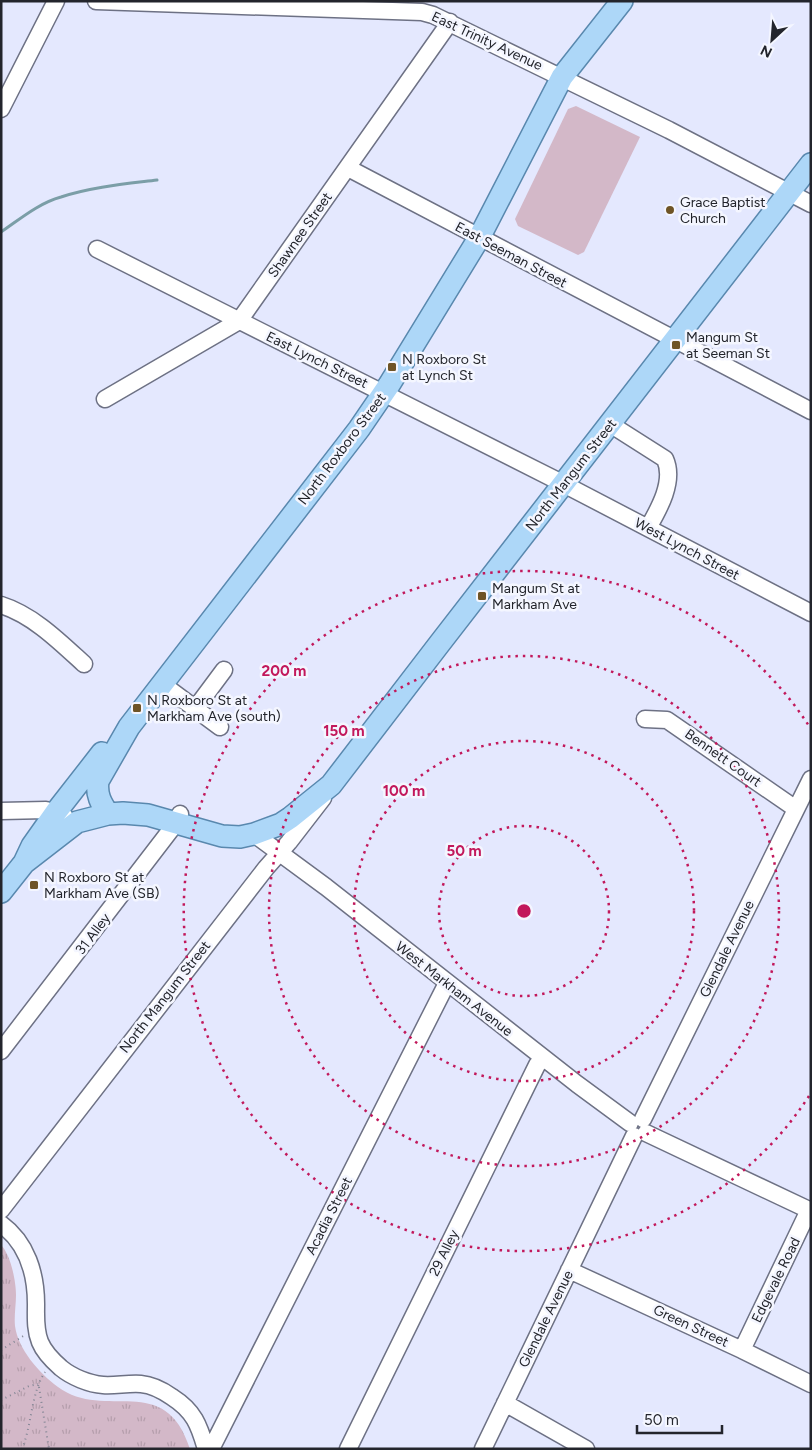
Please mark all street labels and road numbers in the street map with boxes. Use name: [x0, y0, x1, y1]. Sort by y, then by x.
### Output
street label: East Trinity Avenue: [429, 8, 545, 74]
street label: Shawnee Street: [264, 189, 336, 281]
street label: East Seeman Street: [452, 218, 570, 292]
street label: East Lynch Street: [263, 328, 371, 392]
street label: North Roxboro Street: [294, 390, 390, 508]
street label: North Mangum Street: [522, 416, 620, 534]
street label: West Lynch Street: [632, 514, 742, 584]
street label: Bennett Court: [681, 725, 765, 791]
street label: Glendale Avenue: [696, 897, 758, 1000]
street label: 31 Alley: [72, 909, 114, 958]
street label: North Mangum Street: [116, 938, 214, 1056]
street label: West Markham Avenue: [392, 938, 516, 1040]
street label: Acadia Street: [302, 1174, 356, 1258]
street label: 29 Alley: [425, 1226, 463, 1279]
street label: Edgevale Road: [748, 1235, 804, 1325]
street label: Glendale Avenue: [515, 1267, 577, 1370]
street label: Green Street: [651, 1301, 731, 1351]

